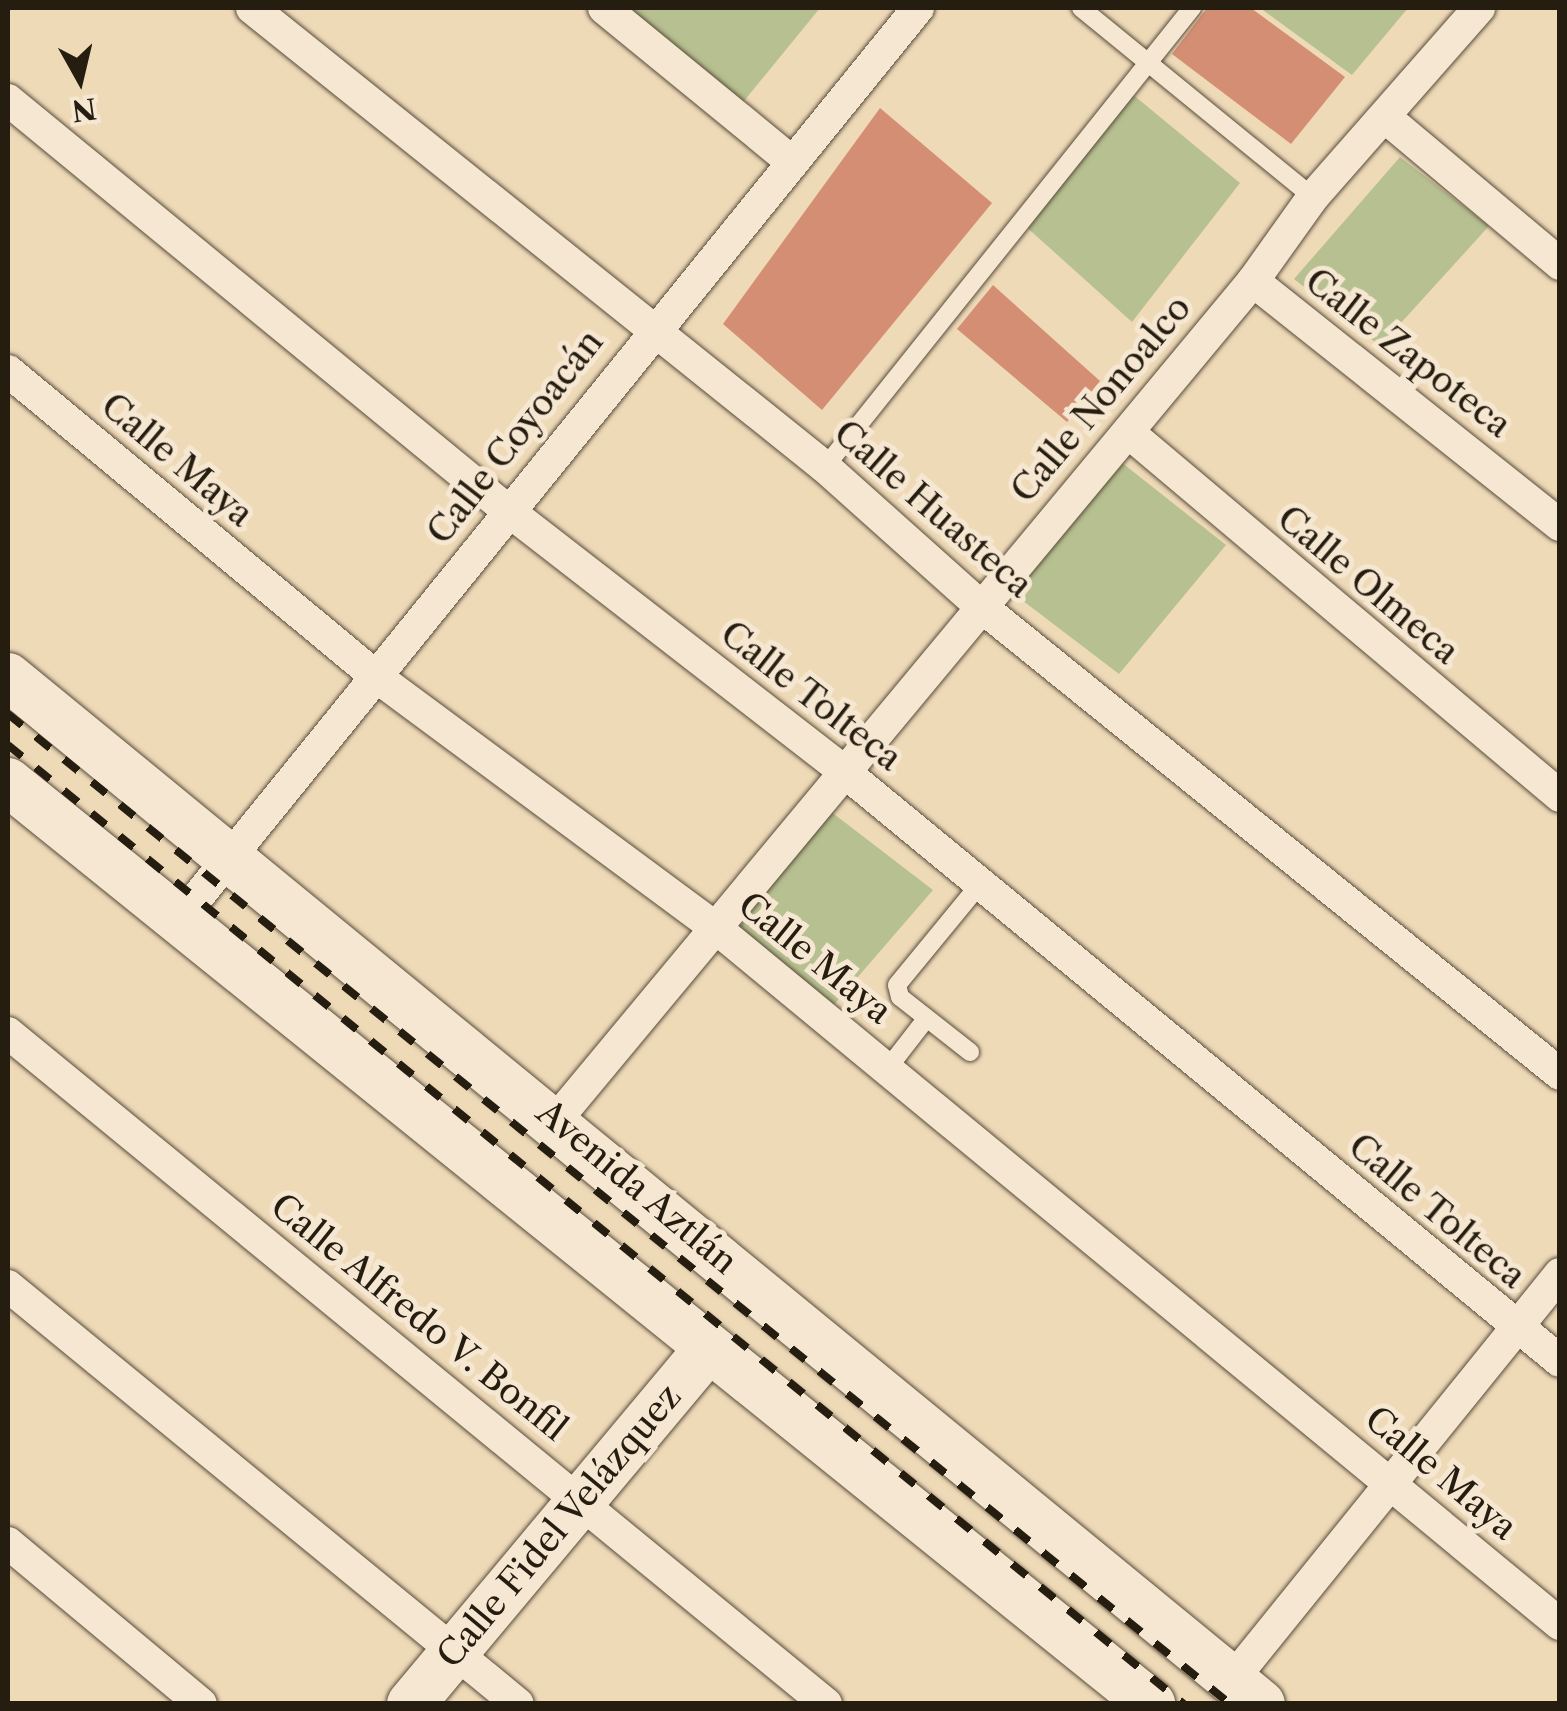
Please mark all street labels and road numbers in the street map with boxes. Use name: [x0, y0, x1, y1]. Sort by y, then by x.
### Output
street label: Calle Zapoteca: [1297, 260, 1519, 446]
street label: Calle Nonoalco: [1002, 287, 1200, 511]
street label: Calle Coyoacán: [418, 322, 612, 552]
street label: Calle Maya: [93, 385, 261, 535]
street label: Calle Huasteca: [825, 412, 1041, 606]
street label: Calle Olmeca: [1269, 497, 1467, 673]
street label: Calle Tolteca: [712, 612, 910, 780]
street label: Calle Maya: [730, 884, 900, 1032]
street label: Avenida Aztlán: [528, 1091, 746, 1283]
street label: Calle Tolteca: [1340, 1125, 1534, 1297]
street label: Calle Alfredo V. Bonfil: [262, 1184, 576, 1450]
street label: Calle Fidel Velázquez: [428, 1375, 690, 1677]
street label: Calle Maya: [1357, 1398, 1525, 1548]

